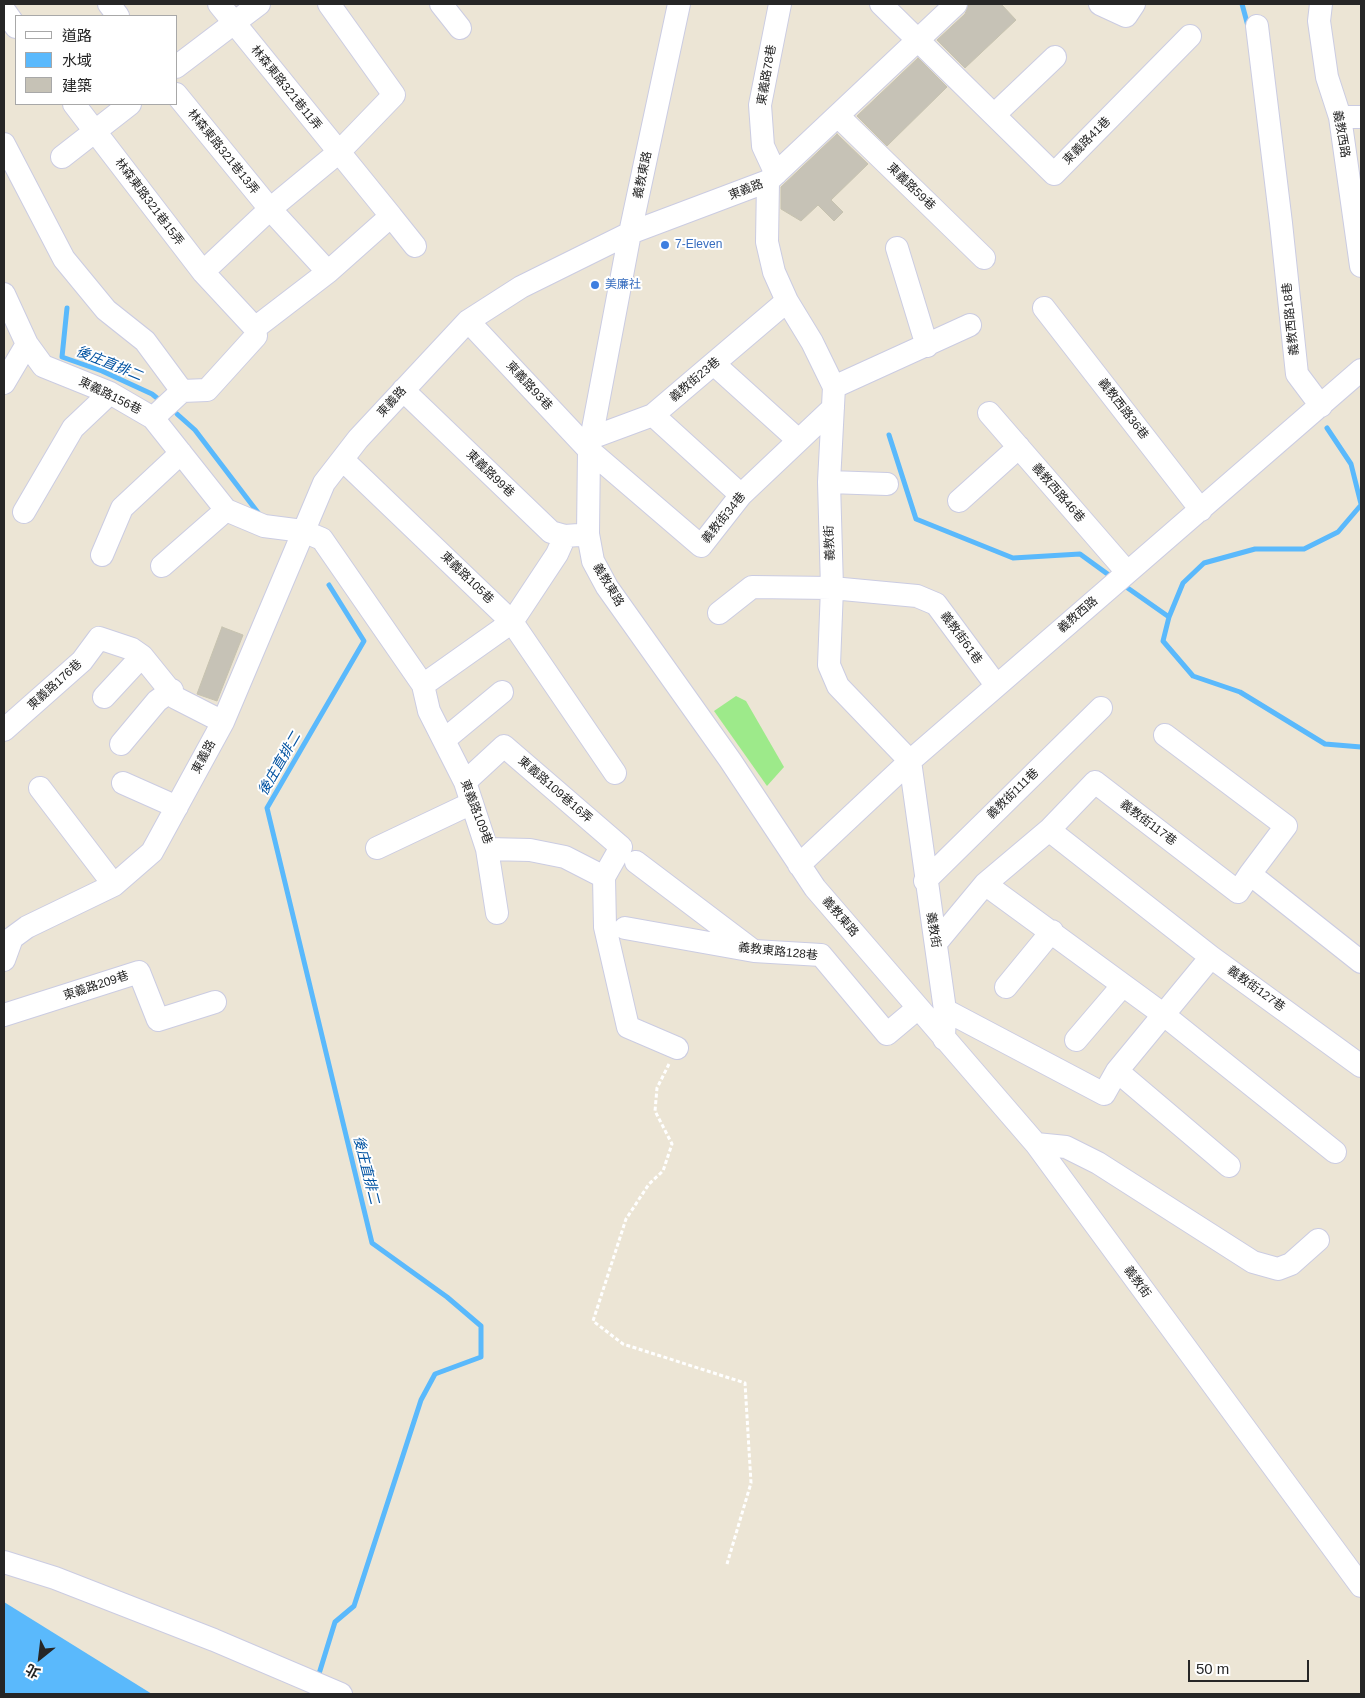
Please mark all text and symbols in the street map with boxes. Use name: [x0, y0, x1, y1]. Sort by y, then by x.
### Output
legend: [15, 15, 178, 105]
text: 道路: [62, 27, 92, 44]
street label: 林森東路321巷11弄: [248, 43, 324, 133]
street label: 東義路78巷: [755, 44, 779, 106]
text: 水域: [62, 52, 92, 69]
text: 建築: [62, 77, 92, 94]
street label: 林森東路321巷13弄: [184, 107, 262, 197]
street label: 義教西路: [1330, 109, 1352, 159]
street label: 東義路41巷: [1060, 114, 1114, 168]
street label: 義教東路: [631, 150, 655, 200]
street label: 林森東路321巷15弄: [112, 156, 186, 248]
street label: 東義路59巷: [884, 161, 938, 213]
street label: 東義路: [727, 177, 765, 203]
place label: 7-Eleven: [675, 238, 722, 252]
marker: 7-Eleven: [659, 239, 671, 251]
place label: 美廉社: [605, 278, 641, 292]
marker: 美廉社: [589, 279, 601, 291]
street label: 義教西路18巷: [1280, 282, 1302, 356]
water label: 後庄直排二: [73, 343, 145, 385]
street label: 義教街23巷: [667, 355, 723, 405]
street label: 東義路93巷: [503, 359, 555, 413]
street label: 東義路156巷: [76, 375, 144, 417]
street label: 義教西路36巷: [1095, 376, 1151, 442]
street label: 東義路: [374, 384, 410, 420]
street label: 東義路99巷: [463, 448, 517, 500]
street label: 義教西路46巷: [1029, 461, 1087, 525]
street label: 義教街34巷: [699, 490, 749, 546]
street label: 義教街: [822, 525, 838, 561]
street label: 東義路105巷: [438, 549, 496, 607]
street label: 義教東路: [589, 561, 627, 609]
street label: 義教西路: [1055, 594, 1101, 636]
street label: 義教街61巷: [937, 609, 985, 667]
street label: 東義路176巷: [25, 657, 85, 713]
water label: 後庄直排二: [255, 729, 305, 799]
street label: 東義路: [189, 738, 219, 776]
street label: 東義路109巷16弄: [515, 754, 595, 826]
street label: 義教街111巷: [984, 766, 1042, 822]
street label: 東義路109巷: [457, 778, 495, 846]
street label: 義教街117巷: [1117, 797, 1179, 849]
street label: 義教東路: [819, 894, 861, 940]
street label: 義教街: [923, 911, 943, 949]
street label: 義教東路128巷: [737, 941, 819, 963]
street label: 義教街127巷: [1224, 963, 1288, 1015]
street label: 東義路209巷: [61, 969, 131, 1003]
water label: 後庄直排二: [349, 1134, 383, 1206]
street label: 義教街: [1121, 1263, 1153, 1301]
north arrow: [15, 1633, 65, 1683]
scale bar: [1190, 1650, 1311, 1682]
text: 50 m: [1196, 1660, 1229, 1677]
text: 北: [23, 1661, 43, 1682]

